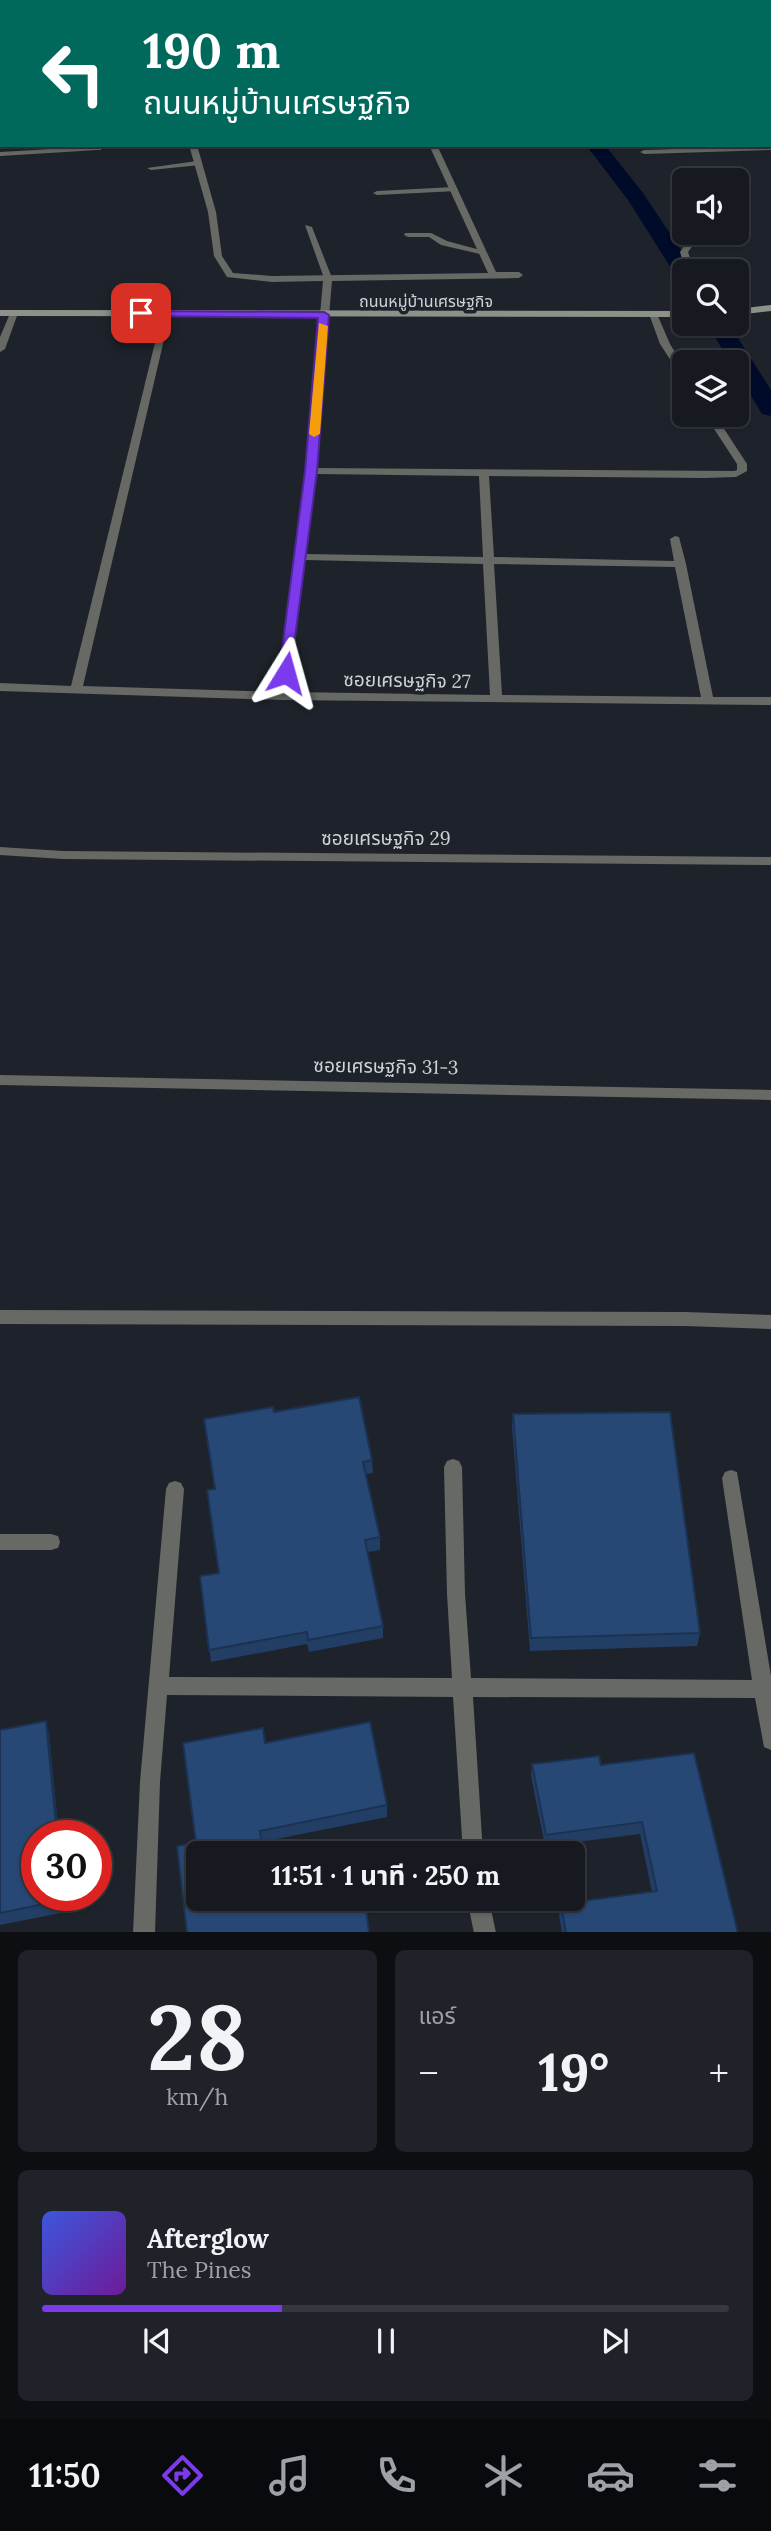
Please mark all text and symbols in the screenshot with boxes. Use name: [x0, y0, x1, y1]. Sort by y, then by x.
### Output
text: 190 m: [143, 19, 280, 81]
icon: left: [28, 28, 119, 119]
text: ถนนหมู่บ้านเศรษฐกิจ: [143, 82, 411, 123]
map controls: [672, 168, 749, 427]
button: sound: [672, 168, 749, 245]
button: search: [672, 259, 749, 336]
pin: [111, 283, 171, 343]
street label: ถนนหมู่บ้านเศรษฐกิจ: [359, 291, 493, 311]
icon: arrive: [122, 294, 160, 332]
button: layers: [672, 350, 749, 427]
position arrow: [249, 636, 323, 710]
street label: ซอยเศรษฐกิจ 27: [343, 667, 471, 693]
street label: ซอยเศรษฐกิจ 29: [321, 826, 451, 850]
street label: ซอยเศรษฐกิจ 31-3: [313, 1053, 459, 1079]
speed limit sign: 30: [21, 1820, 112, 1911]
text: 11:51 · 1 นาที · 250 m: [271, 1859, 500, 1892]
text: 28: [147, 1978, 248, 2095]
text: แอร์: [419, 2001, 456, 2030]
text: 19°: [538, 2039, 609, 2105]
text: −: [419, 2049, 439, 2097]
text: +: [709, 2049, 729, 2097]
text: km/h: [166, 2082, 228, 2111]
text: Afterglow: [147, 2222, 269, 2255]
text: The Pines: [147, 2255, 252, 2284]
icon: previous: [138, 2322, 176, 2360]
icon: pause: [367, 2322, 405, 2360]
icon: next: [596, 2322, 634, 2360]
icon: directions: [158, 2451, 207, 2500]
icon: music: [265, 2451, 314, 2500]
icon: phone: [372, 2451, 421, 2500]
icon: climate: [479, 2451, 528, 2500]
icon: car: [586, 2451, 635, 2500]
icon: filters: [693, 2451, 742, 2500]
text: 11:50: [29, 2455, 101, 2496]

